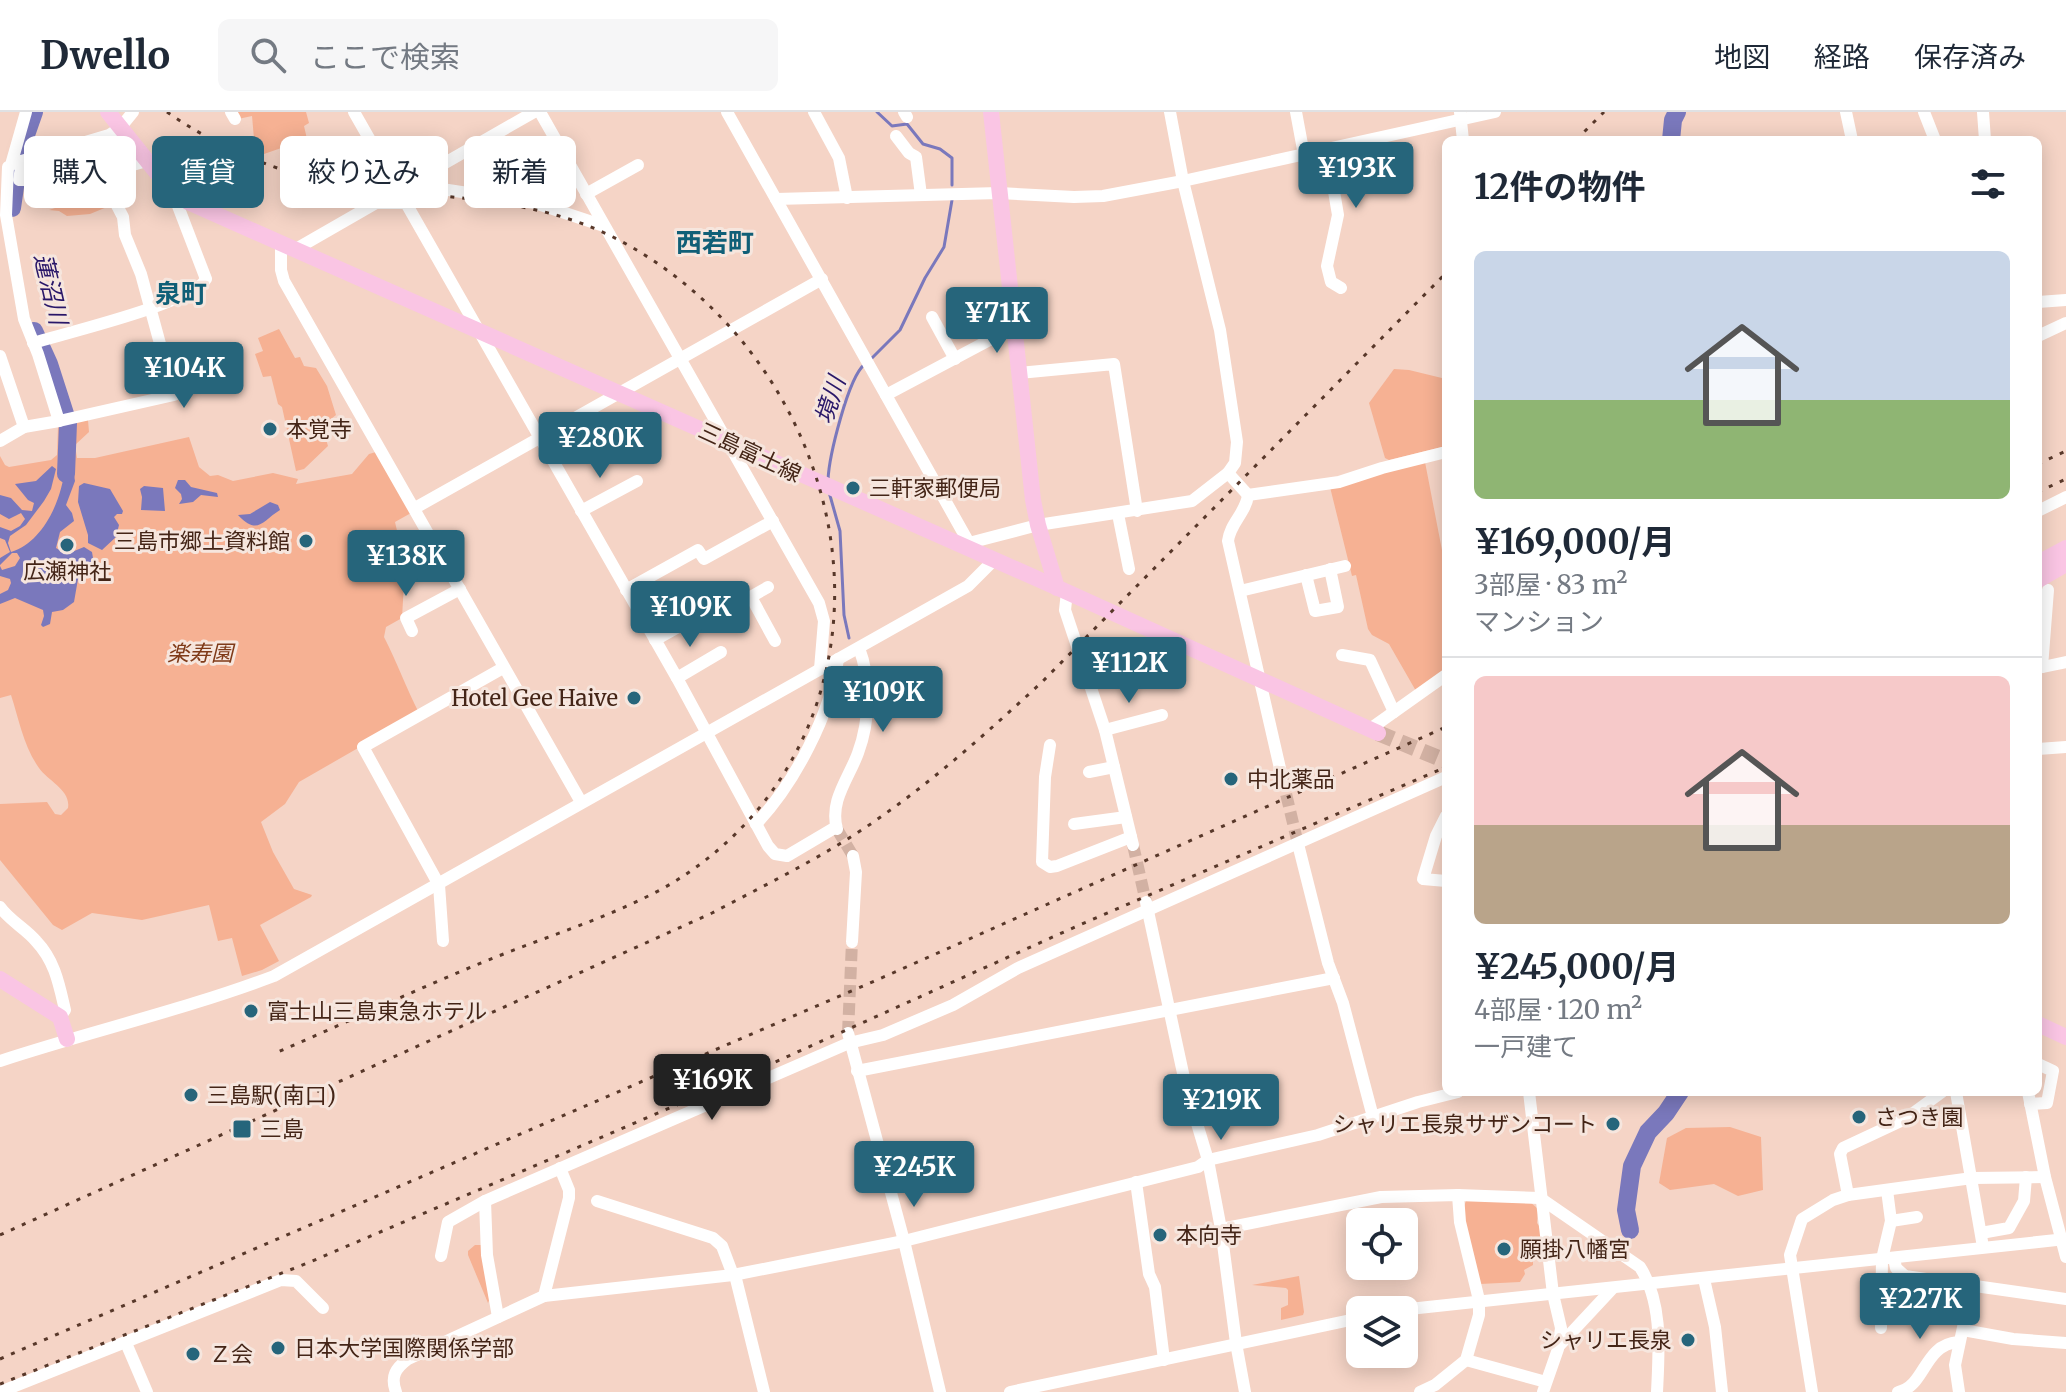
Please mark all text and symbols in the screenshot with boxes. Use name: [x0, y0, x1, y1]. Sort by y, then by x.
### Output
search box: [218, 19, 778, 91]
text: Dwello: [40, 32, 170, 79]
icon: search: [246, 33, 290, 77]
text: ここで検索: [310, 38, 460, 76]
text: 地図: [1714, 39, 1770, 75]
text: 経路: [1814, 39, 1870, 75]
text: 保存済み: [1914, 39, 2026, 75]
chip: 購入: [24, 136, 136, 208]
chip: 賃貸: [152, 136, 264, 208]
chip: 絞り込み: [280, 136, 448, 208]
chip: 新着: [464, 136, 576, 208]
pin: ¥193K: [1300, 142, 1412, 210]
text: ¥193K: [1316, 151, 1396, 184]
icon: filters: [1966, 162, 2010, 206]
text: 12件の物件: [1474, 166, 1645, 208]
district label: 西若町: [676, 226, 754, 259]
water label: 蓮沼川: [28, 250, 75, 330]
district label: 泉町: [155, 277, 207, 310]
pin: ¥71K: [950, 287, 1044, 355]
text: ¥71K: [964, 296, 1030, 329]
icon: home: [1670, 303, 1814, 447]
pin: ¥104K: [128, 342, 240, 410]
text: ¥104K: [142, 351, 226, 384]
water label: 境川: [808, 370, 853, 428]
pin: ¥280K: [544, 412, 656, 480]
place label: 本覚寺: [286, 415, 352, 443]
street label: 三島富士線: [694, 416, 806, 488]
marker: 本覚寺: [261, 420, 279, 438]
text: ¥280K: [557, 421, 643, 454]
place label: 三軒家郵便局: [869, 474, 1001, 502]
marker: 三軒家郵便局: [844, 479, 862, 497]
text: ¥169,000/月: [1474, 521, 1676, 563]
place label: 三島市郷土資料館: [114, 527, 290, 555]
pin: ¥138K: [350, 530, 462, 598]
marker: 三島市郷土資料館: [297, 532, 315, 550]
marker: 広瀬神社: [58, 536, 76, 554]
text: ¥138K: [366, 539, 446, 572]
place label: 広瀬神社: [23, 557, 111, 585]
text: 3部屋 · 83 m²: [1474, 568, 1627, 601]
pin: ¥109K: [634, 581, 746, 649]
text: ¥109K: [649, 590, 731, 623]
text: マンション: [1474, 605, 1604, 638]
pin: ¥112K: [1073, 637, 1185, 705]
park label: 楽寿園: [167, 639, 236, 667]
text: ¥112K: [1090, 646, 1168, 679]
pin: ¥109K: [827, 666, 939, 734]
text: ¥109K: [842, 675, 924, 708]
place label: Hotel Gee Haive: [451, 684, 618, 712]
marker: Hotel Gee Haive: [625, 689, 643, 707]
icon: home: [1670, 728, 1814, 872]
place label: 中北薬品: [1247, 765, 1335, 793]
marker: 中北薬品: [1222, 770, 1240, 788]
text: ¥245,000/月: [1474, 946, 1680, 988]
text: 4部屋 · 120 m²: [1474, 993, 1642, 1026]
place label: 富士山三島東急ホテル: [267, 997, 487, 1025]
marker: 富士山三島東急ホテル: [242, 1002, 260, 1020]
text: 一戸建て: [1474, 1030, 1578, 1063]
pin: ¥169K: [656, 1054, 768, 1122]
text: ¥169K: [672, 1063, 753, 1096]
pin: ¥219K: [1165, 1074, 1277, 1142]
place label: 三島駅(南口): [207, 1081, 336, 1109]
text: ¥219K: [1181, 1083, 1261, 1116]
marker: 三島駅(南口): [182, 1086, 200, 1104]
place label: さつき園: [1875, 1103, 1963, 1131]
marker: さつき園: [1850, 1108, 1868, 1126]
place label: シャリエ長泉サザンコート: [1333, 1110, 1597, 1138]
place label: 三島: [260, 1115, 304, 1143]
marker: シャリエ長泉サザンコート: [1604, 1115, 1622, 1133]
marker: 三島: [231, 1118, 253, 1140]
pin: ¥245K: [858, 1141, 970, 1209]
text: ¥245K: [872, 1150, 956, 1183]
map controls: [1346, 1208, 1418, 1368]
button: locate: [1346, 1208, 1418, 1280]
place label: 本向寺: [1176, 1221, 1242, 1249]
marker: 本向寺: [1151, 1226, 1169, 1244]
place label: 願掛八幡宮: [1520, 1235, 1630, 1263]
marker: 願掛八幡宮: [1495, 1240, 1513, 1258]
pin: ¥227K: [1864, 1273, 1976, 1341]
text: ¥227K: [1878, 1282, 1962, 1315]
button: layers: [1346, 1296, 1418, 1368]
place label: シャリエ長泉: [1540, 1326, 1672, 1354]
marker: シャリエ長泉: [1679, 1331, 1697, 1349]
place label: 日本大学国際関係学部: [294, 1334, 514, 1362]
marker: 日本大学国際関係学部: [269, 1339, 287, 1357]
place label: Ｚ会: [209, 1340, 253, 1368]
marker: Ｚ会: [184, 1345, 202, 1363]

